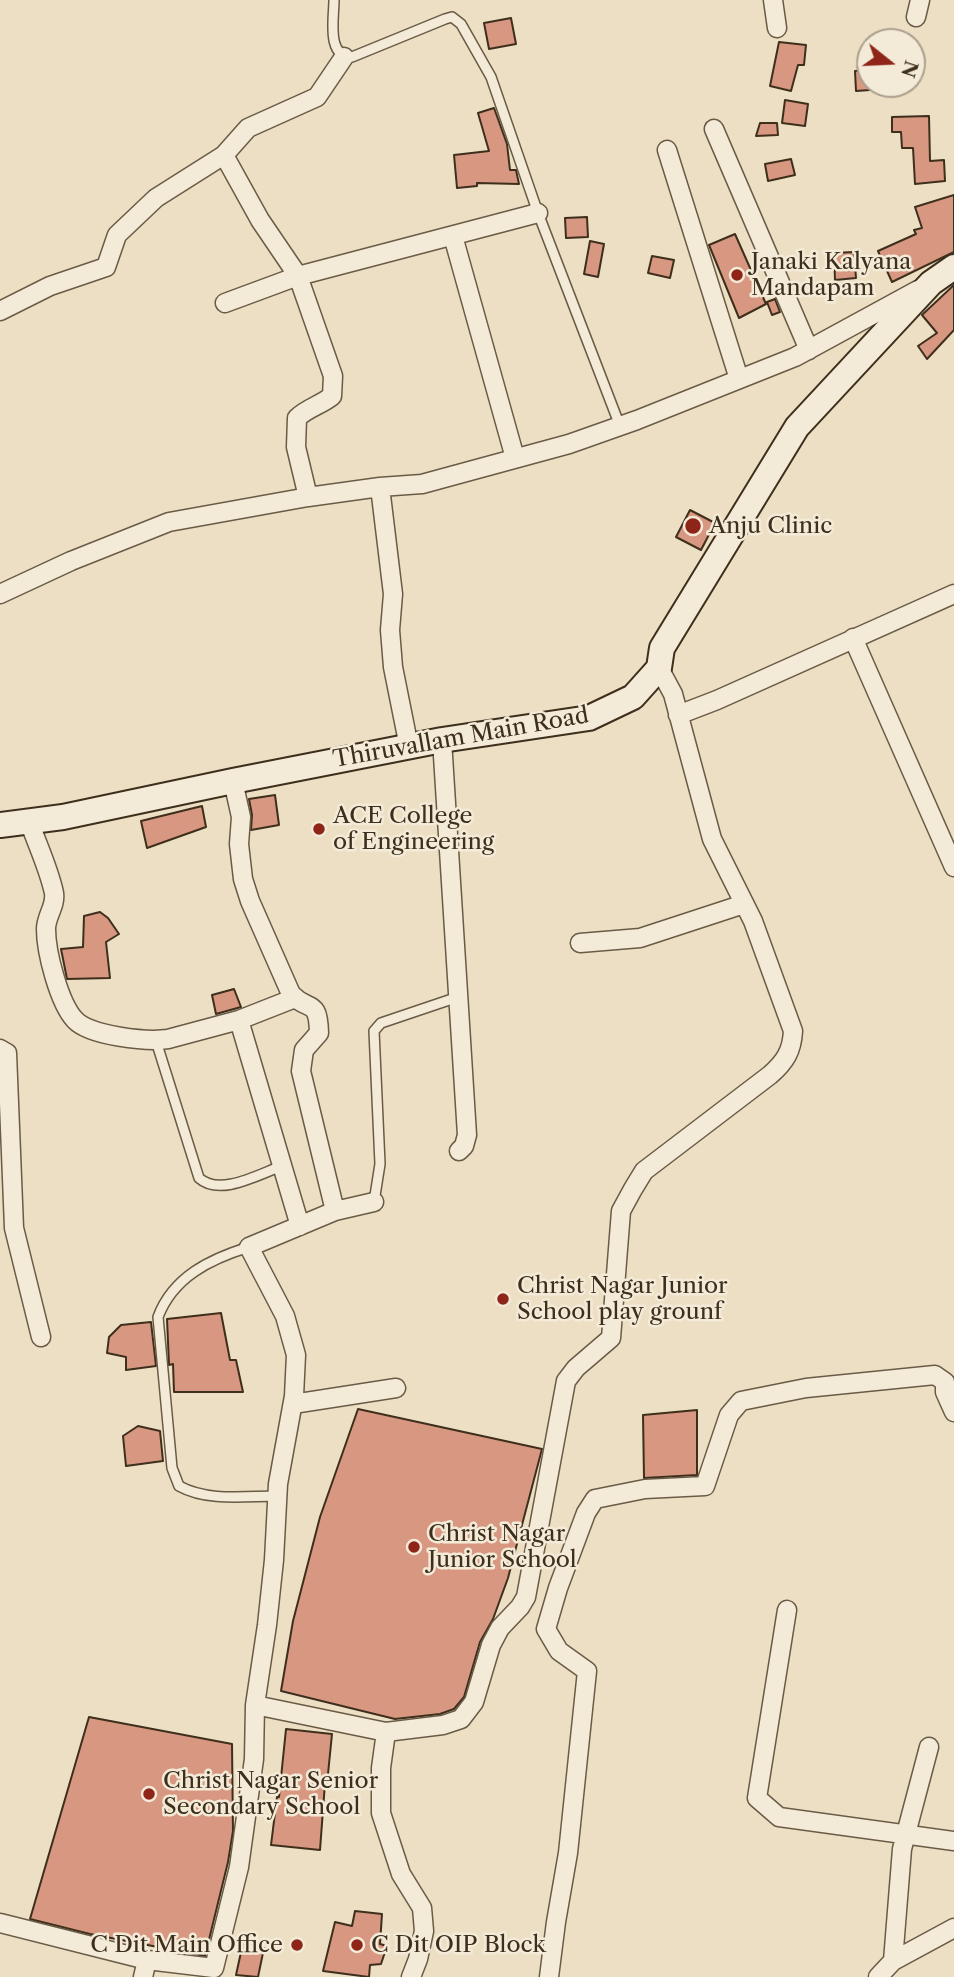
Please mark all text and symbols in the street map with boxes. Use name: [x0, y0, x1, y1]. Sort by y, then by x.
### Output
north arrow: [856, 28, 926, 98]
text: N: [896, 58, 923, 80]
place label: Janaki Kalyana Mandapam: [751, 248, 911, 302]
marker: Janaki Kalyana Mandapam: [729, 267, 745, 283]
place label: Anju Clinic: [709, 512, 832, 540]
marker: Anju Clinic: [683, 516, 703, 536]
street label: Thiruvallam Main Road: [331, 702, 591, 774]
place label: ACE College of Engineering: [333, 802, 494, 856]
marker: ACE College of Engineering: [311, 821, 327, 837]
place label: Christ Nagar Junior School play grounf: [517, 1272, 728, 1326]
marker: Christ Nagar Junior School play grounf: [495, 1291, 511, 1307]
place label: Christ Nagar Junior School: [428, 1520, 577, 1574]
marker: Christ Nagar Junior School: [406, 1539, 422, 1555]
place label: Christ Nagar Senior Secondary School: [163, 1767, 378, 1821]
marker: Christ Nagar Senior Secondary School: [141, 1786, 157, 1802]
place label: C Dit Main Office: [90, 1931, 283, 1959]
place label: C Dit OIP Block: [371, 1931, 546, 1959]
marker: C Dit Main Office: [289, 1937, 305, 1953]
marker: C Dit OIP Block: [349, 1937, 365, 1953]

